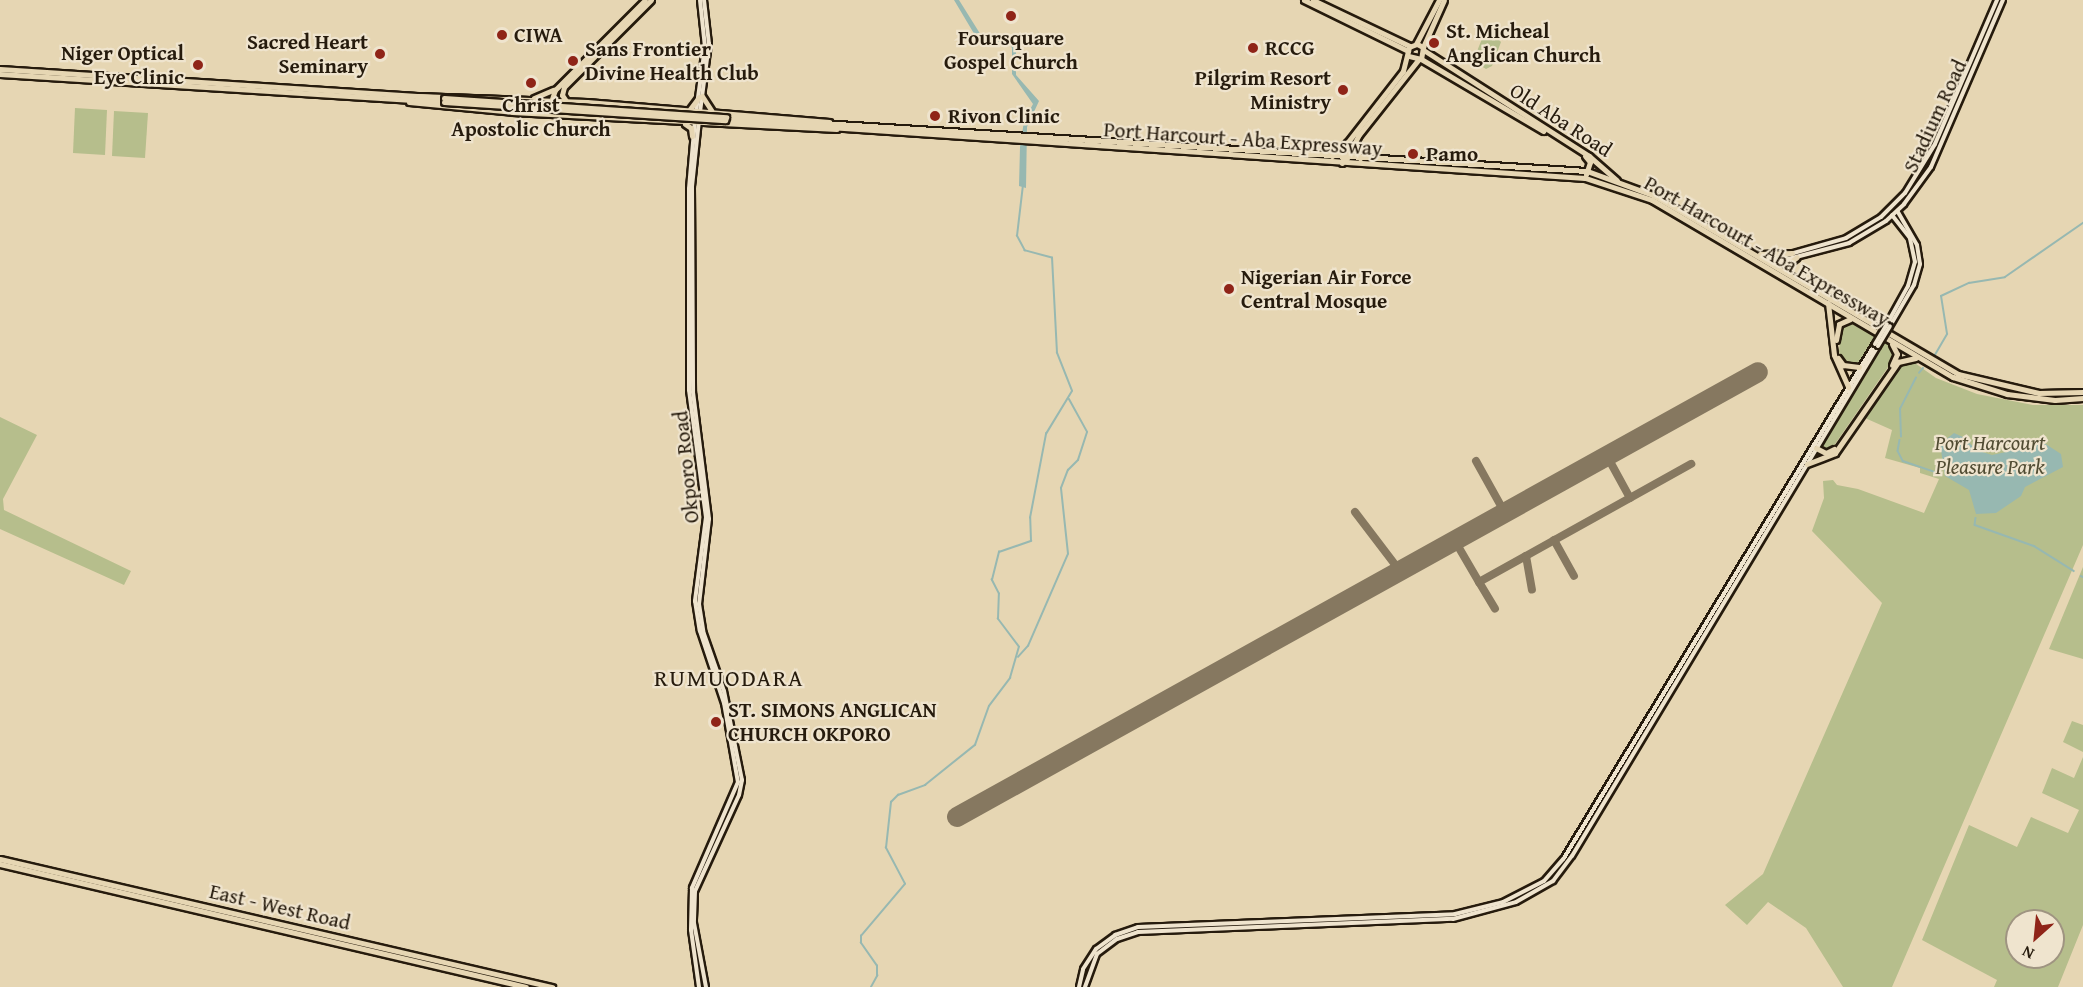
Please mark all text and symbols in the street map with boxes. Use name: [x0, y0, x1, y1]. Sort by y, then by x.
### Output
marker: Foursquare Gospel Church: [1004, 9, 1018, 23]
place label: St. Micheal Anglican Church: [1446, 18, 1601, 68]
place label: CIWA: [514, 22, 563, 48]
place label: Foursquare Gospel Church: [944, 25, 1078, 75]
marker: CIWA: [495, 28, 509, 42]
place label: Sacred Heart Seminary: [247, 29, 368, 79]
place label: RCCG: [1265, 35, 1315, 61]
place label: Sans Frontier Divine Health Club: [585, 36, 759, 86]
marker: St. Micheal Anglican Church: [1427, 36, 1441, 50]
place label: Niger Optical Eye Clinic: [61, 40, 184, 90]
marker: RCCG: [1246, 41, 1260, 55]
marker: Sacred Heart Seminary: [373, 47, 387, 61]
marker: Sans Frontier Divine Health Club: [566, 54, 580, 68]
street label: Stadium Road: [1898, 55, 1972, 177]
marker: Niger Optical Eye Clinic: [189, 56, 207, 74]
place label: Pilgrim Resort Ministry: [1195, 65, 1331, 115]
marker: Christ Apostolic Church: [524, 76, 538, 90]
street label: Old Aba Road: [1505, 78, 1617, 162]
marker: Pilgrim Resort Ministry: [1336, 83, 1350, 97]
place label: Christ Apostolic Church: [451, 92, 611, 142]
place label: Rivon Clinic: [948, 103, 1060, 129]
marker: Rivon Clinic: [926, 107, 944, 125]
street label: Port Harcourt - Aba Expressway: [1103, 117, 1383, 161]
place label: Pamo: [1426, 141, 1478, 167]
marker: Pamo: [1404, 145, 1422, 163]
street label: Port Harcourt - Aba Expressway: [1640, 170, 1894, 332]
place label: Nigerian Air Force Central Mosque: [1241, 264, 1412, 314]
marker: Nigerian Air Force Central Mosque: [1222, 282, 1236, 296]
street label: Okporo Road: [668, 409, 704, 525]
park label: Port Harcourt Pleasure Park: [1935, 430, 2045, 480]
district label: RUMUODARA: [654, 664, 804, 692]
place label: ST. SIMONS ANGLICAN CHURCH OKPORO: [728, 697, 937, 747]
marker: ST. SIMONS ANGLICAN CHURCH OKPORO: [709, 715, 723, 729]
street label: East - West Road: [207, 879, 353, 935]
north arrow: [2005, 909, 2065, 969]
text: N: [2018, 940, 2038, 966]

